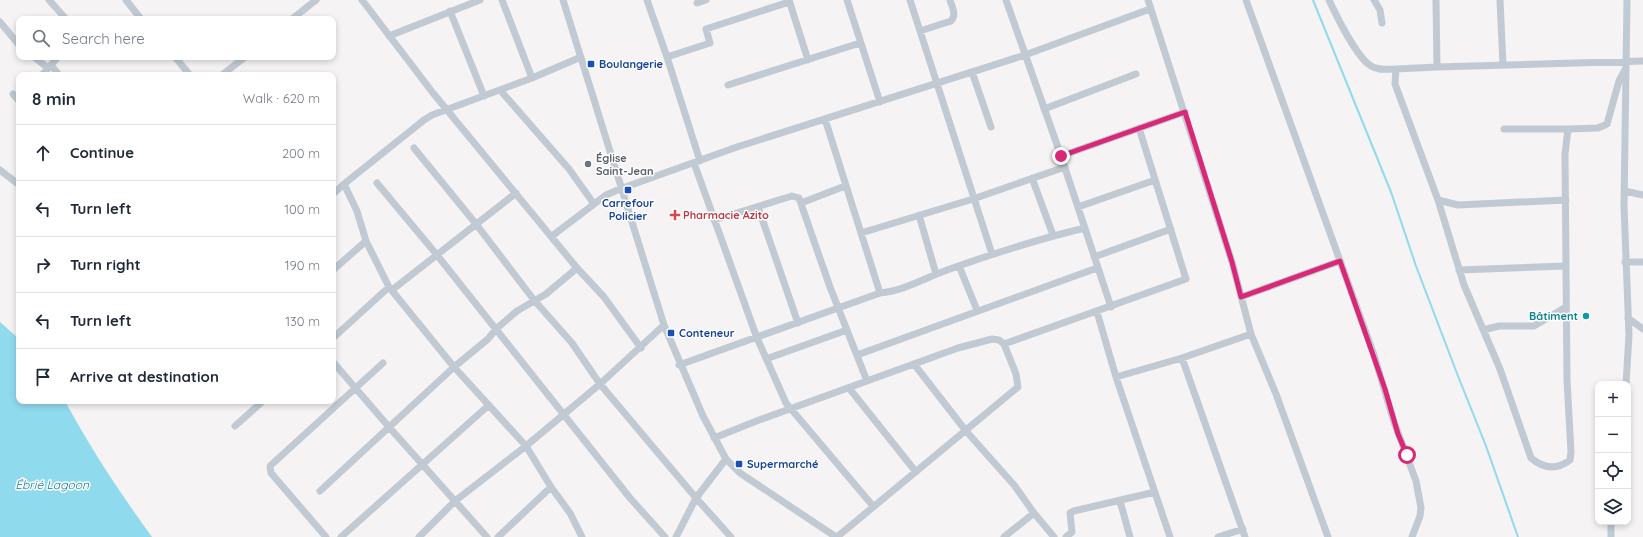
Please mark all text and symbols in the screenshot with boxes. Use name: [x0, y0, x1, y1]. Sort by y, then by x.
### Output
search box: [16, 16, 336, 60]
icon: search: [30, 27, 52, 49]
text: Search here: [62, 29, 145, 48]
place label: Boulangerie: [599, 57, 664, 71]
marker: Boulangerie: [586, 59, 596, 69]
text: 8 min: [32, 88, 76, 109]
text: Walk · 620 m: [243, 90, 320, 106]
icon: ahead: [32, 142, 54, 164]
text: Continue: [70, 143, 134, 162]
text: 200 m: [282, 145, 320, 161]
route end: [1052, 147, 1070, 165]
place label: Église Saint-Jean: [596, 151, 654, 178]
marker: Église Saint-Jean: [583, 159, 593, 169]
marker: Carrefour Policier: [623, 185, 633, 195]
place label: Carrefour Policier: [602, 196, 654, 223]
icon: left: [32, 198, 54, 220]
text: Turn left: [70, 199, 132, 218]
text: 100 m: [284, 201, 320, 217]
place label: Pharmacie Azito: [683, 208, 769, 222]
marker: Pharmacie Azito: [670, 210, 680, 220]
icon: right: [32, 254, 54, 276]
text: Turn right: [70, 255, 141, 274]
text: 190 m: [285, 257, 320, 273]
place label: Bâtiment: [1529, 309, 1578, 323]
icon: left: [32, 310, 54, 332]
text: Turn left: [70, 311, 132, 330]
marker: Bâtiment: [1581, 311, 1591, 321]
text: 130 m: [285, 313, 320, 329]
place label: Conteneur: [679, 326, 735, 340]
marker: Conteneur: [666, 328, 676, 338]
icon: arrive: [32, 366, 54, 388]
text: Arrive at destination: [70, 367, 219, 386]
map controls: [1595, 381, 1631, 525]
button: +: [1595, 381, 1631, 417]
button: −: [1595, 417, 1631, 453]
route start: [1398, 446, 1416, 464]
button: locate: [1595, 453, 1631, 489]
place label: Supermarché: [747, 457, 819, 471]
marker: Supermarché: [734, 459, 744, 469]
water label: Ébrié Lagoon: [15, 477, 90, 492]
button: layers: [1595, 489, 1631, 525]

